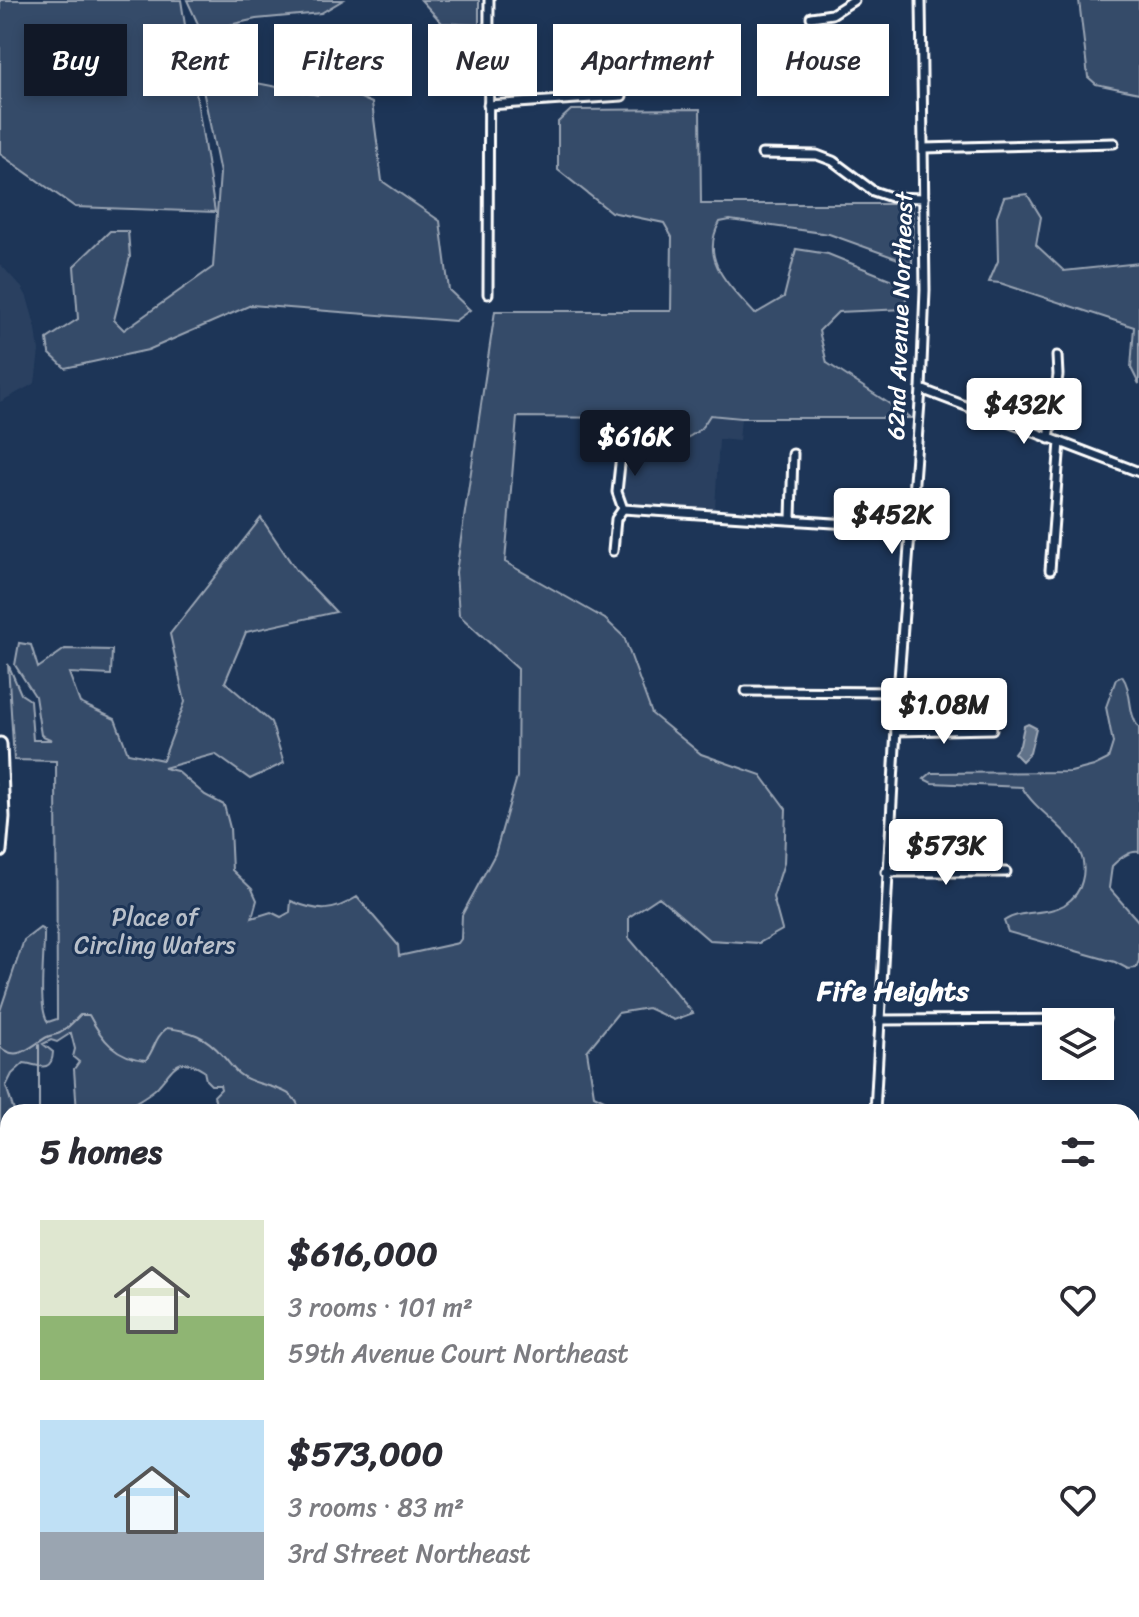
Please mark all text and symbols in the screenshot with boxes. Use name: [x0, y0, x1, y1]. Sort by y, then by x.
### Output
chip: Buy: [24, 24, 127, 96]
chip: Rent: [143, 24, 258, 96]
chip: Filters: [274, 24, 412, 96]
chip: New: [428, 24, 537, 96]
chip: Apartment: [553, 24, 741, 96]
chip: House: [757, 24, 889, 96]
street label: 62nd Avenue Northeast: [875, 190, 925, 441]
pin: $432K: [968, 378, 1080, 446]
text: $432K: [985, 381, 1063, 427]
pin: $616K: [579, 410, 691, 478]
text: $616K: [598, 413, 672, 459]
pin: $452K: [836, 488, 948, 556]
text: $452K: [852, 491, 932, 537]
pin: $1.08M: [879, 678, 1009, 746]
text: $1.08M: [899, 681, 989, 727]
pin: $573K: [890, 819, 1002, 887]
text: $573K: [907, 822, 985, 868]
park label: Place of Circling Waters: [74, 896, 236, 966]
district label: Fife Heights: [816, 966, 970, 1015]
map controls: [1042, 1008, 1114, 1080]
button: layers: [1042, 1008, 1114, 1080]
text: 5 homes: [40, 1122, 162, 1182]
icon: filters: [1056, 1130, 1100, 1174]
text: $616,000: [288, 1224, 438, 1284]
icon: home: [104, 1252, 200, 1348]
icon: heart: [1056, 1278, 1100, 1322]
text: 3 rooms · 101 m²: [288, 1284, 473, 1330]
text: 59th Avenue Court Northeast: [288, 1330, 629, 1376]
text: $573,000: [288, 1424, 443, 1484]
icon: home: [104, 1452, 200, 1548]
icon: heart: [1056, 1478, 1100, 1522]
text: 3 rooms · 83 m²: [288, 1484, 464, 1530]
text: 3rd Street Northeast: [288, 1530, 531, 1576]

